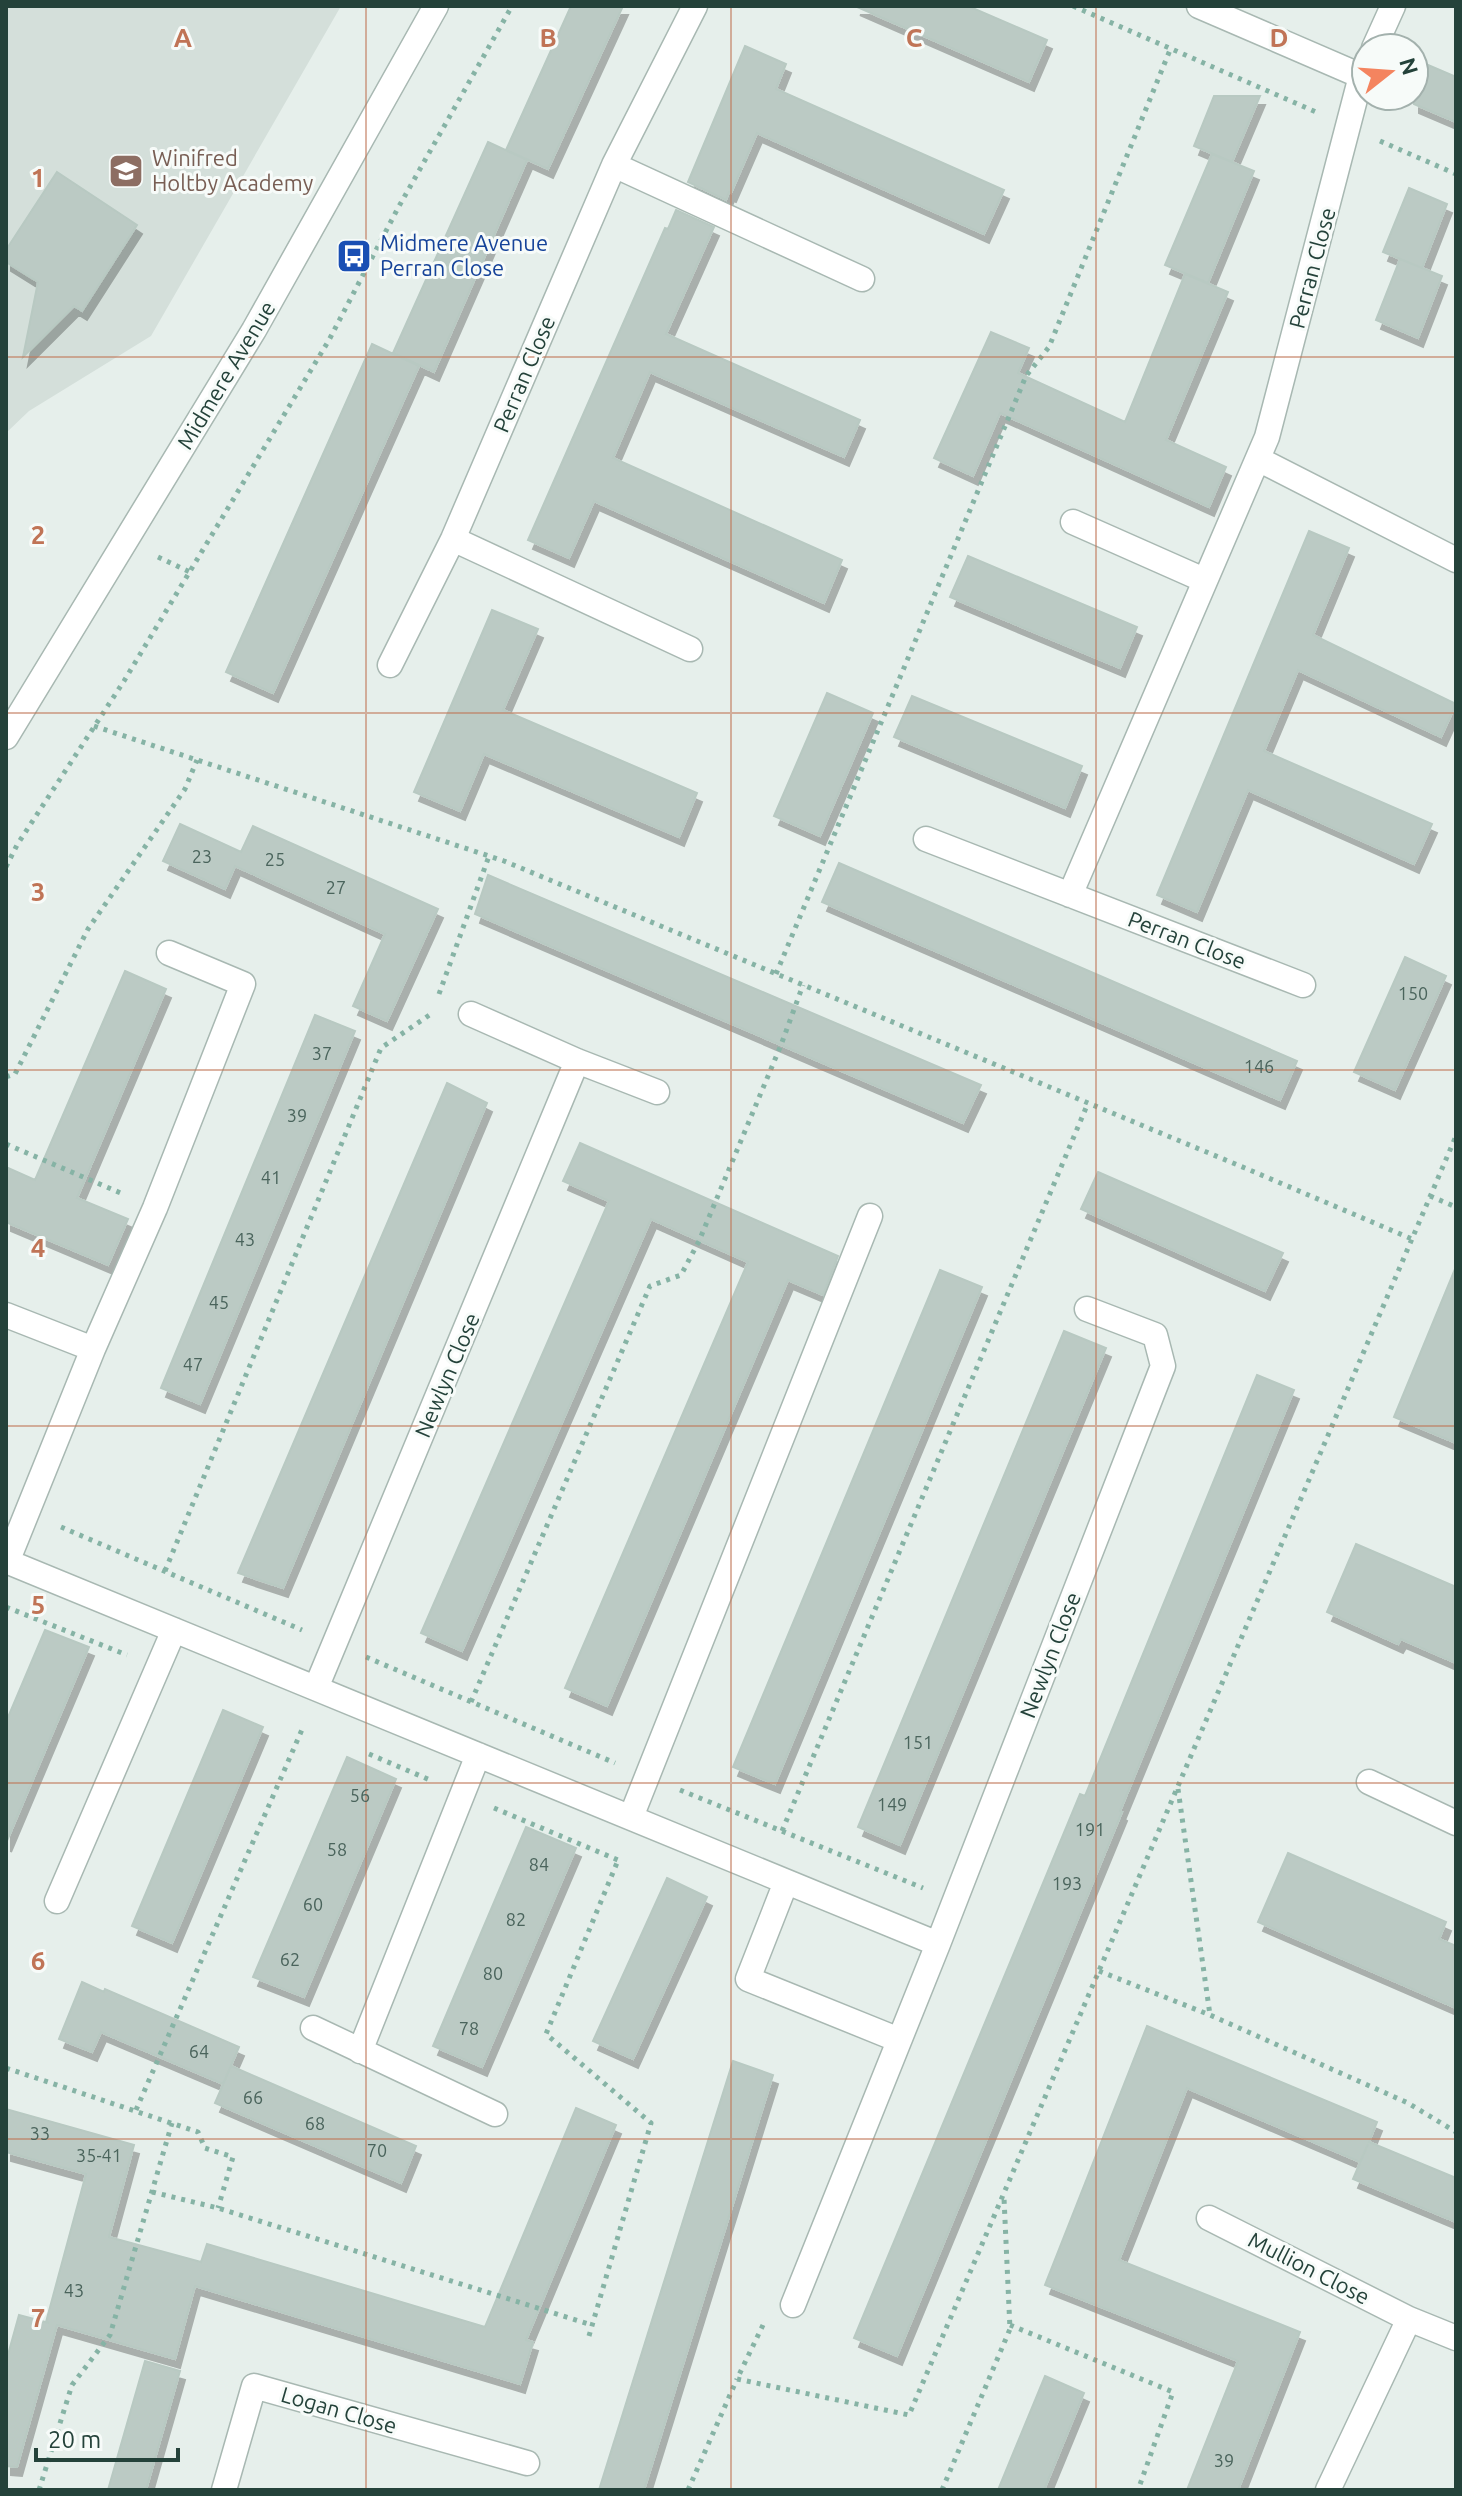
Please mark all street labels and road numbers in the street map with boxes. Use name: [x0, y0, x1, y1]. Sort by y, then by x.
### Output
street label: Perran Close: [1283, 205, 1340, 331]
street label: Midmere Avenue: [172, 296, 280, 453]
street label: Perran Close: [488, 312, 559, 436]
street label: Perran Close: [1125, 906, 1250, 973]
street label: Newlyn Close: [409, 1309, 484, 1441]
street label: Newlyn Close: [1014, 1588, 1085, 1721]
street label: Mullion Close: [1244, 2226, 1374, 2309]
street label: Logan Close: [278, 2381, 400, 2438]

